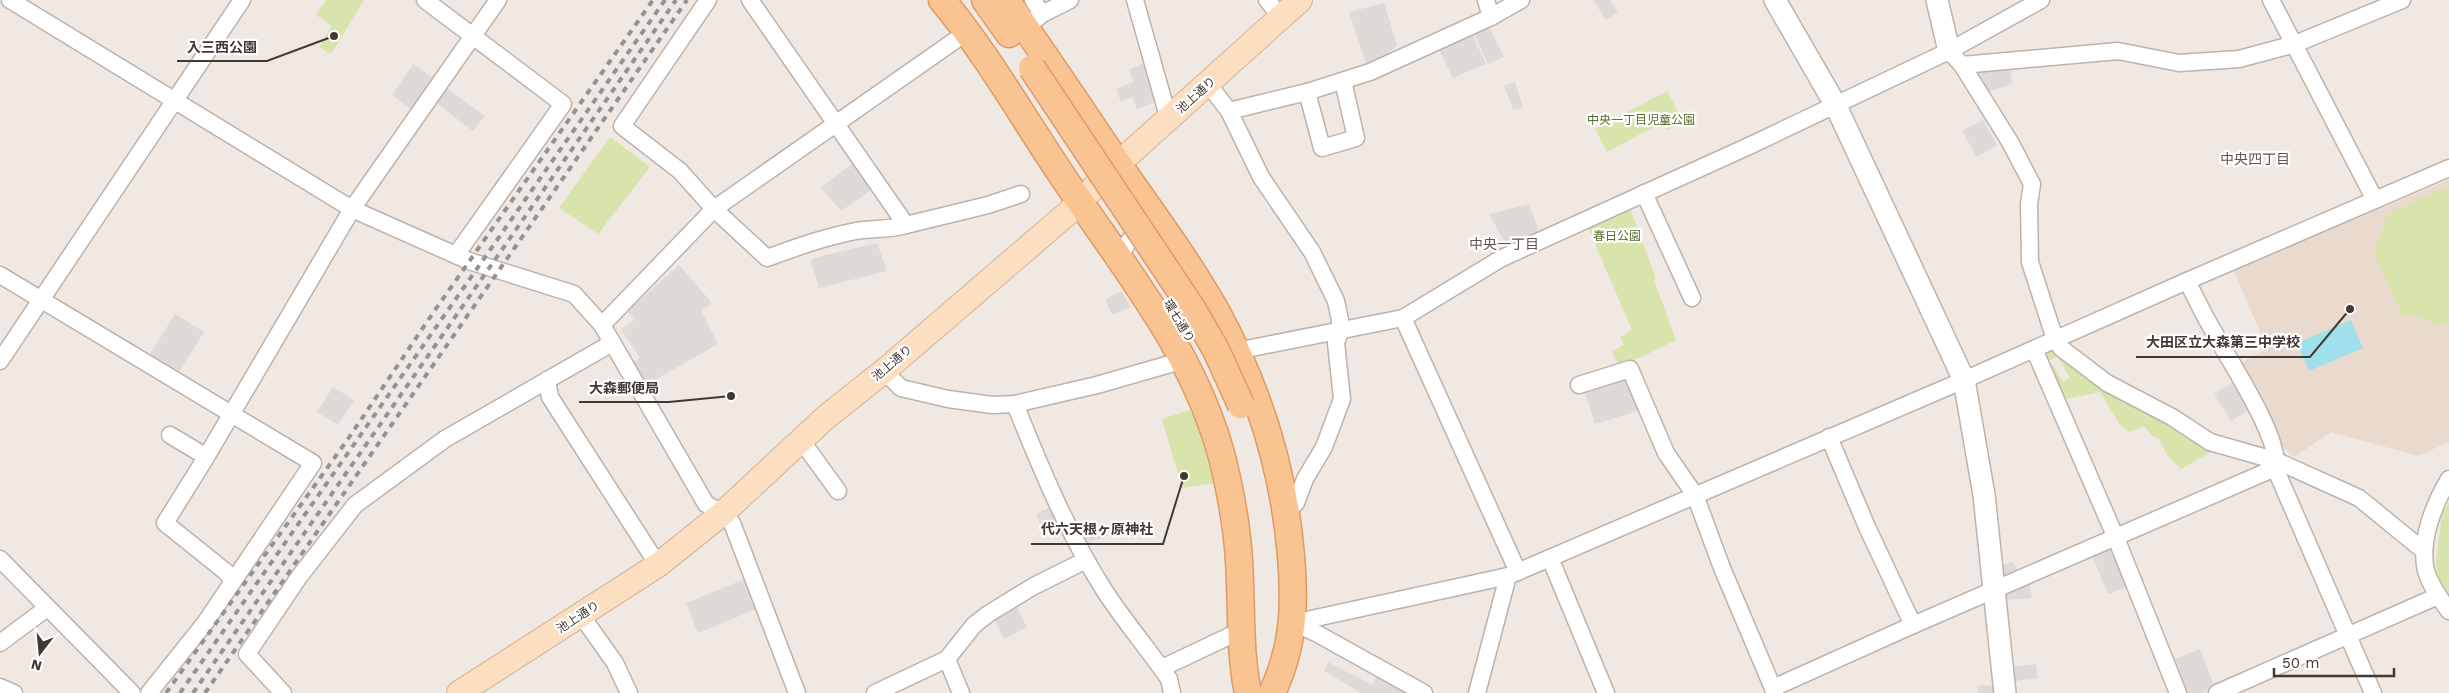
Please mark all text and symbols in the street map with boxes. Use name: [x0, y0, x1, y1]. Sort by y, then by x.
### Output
callout: 入三西公園: [177, 32, 267, 61]
text: 入三西公園: [187, 39, 257, 55]
street label: 池上通り: [1173, 74, 1219, 116]
park label: 中央一丁目児童公園: [1587, 113, 1695, 127]
district label: 中央四丁目: [2220, 151, 2290, 167]
park label: 春日公園: [1593, 229, 1641, 243]
district label: 中央一丁目: [1469, 236, 1539, 252]
street label: 環七通り: [1161, 297, 1197, 345]
callout: 大田区立大森第三中学校: [2136, 328, 2310, 357]
text: 大田区立大森第三中学校: [2146, 334, 2300, 350]
street label: 池上通り: [869, 342, 915, 384]
callout: 大森郵便局: [579, 373, 669, 402]
text: 大森郵便局: [589, 380, 659, 396]
callout: 代六天根ヶ原神社: [1031, 515, 1163, 544]
text: 代六天根ヶ原神社: [1040, 521, 1153, 537]
street label: 池上通り: [554, 598, 602, 636]
north arrow: [15, 628, 65, 678]
scale bar: [2274, 646, 2394, 678]
text: 50 m: [2282, 654, 2319, 672]
text: N: [29, 656, 44, 675]

